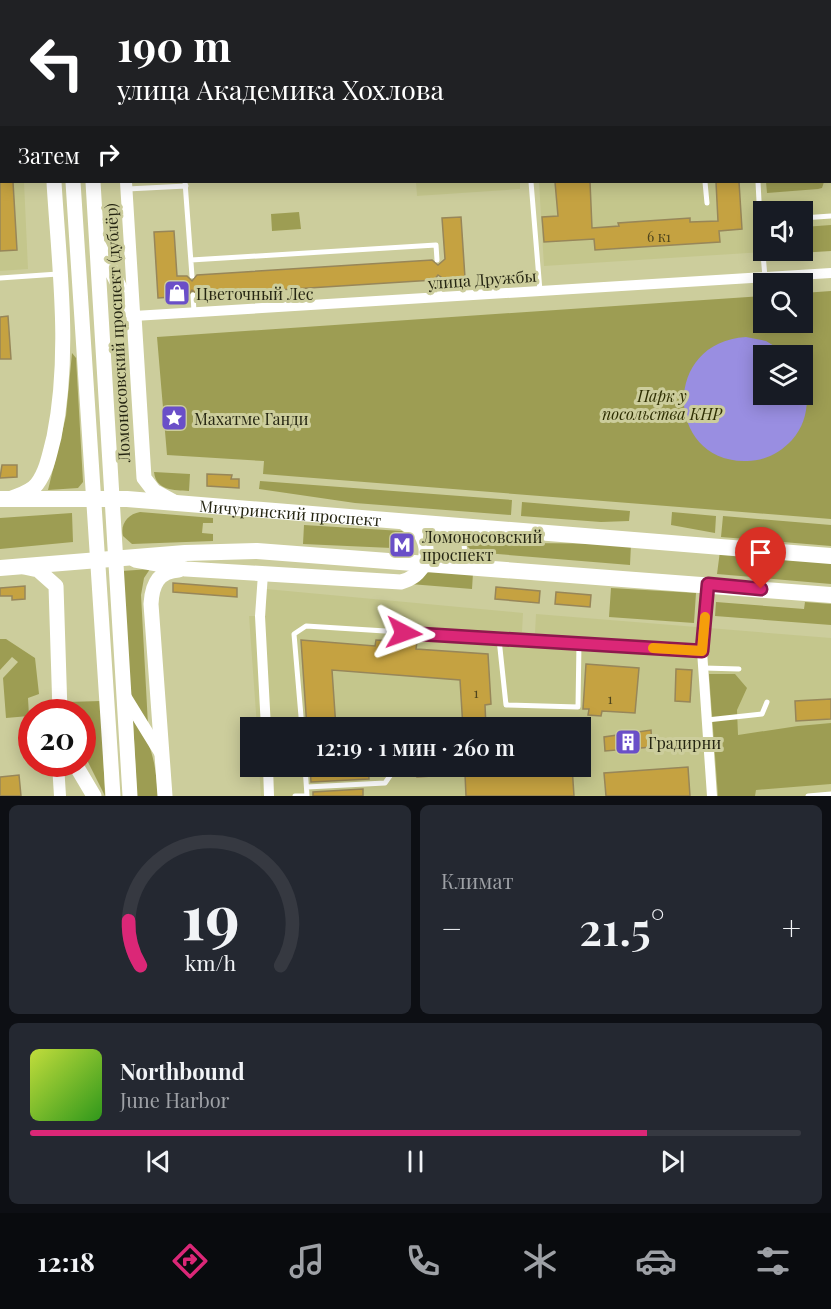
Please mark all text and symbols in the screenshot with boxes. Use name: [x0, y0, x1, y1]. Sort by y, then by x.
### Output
text: 190 m: [117, 17, 231, 73]
icon: left: [18, 24, 96, 102]
text: улица Академика Хохлова: [117, 71, 444, 107]
icon: right: [92, 138, 125, 171]
text: Затем: [18, 140, 80, 170]
map controls: [753, 201, 813, 405]
button: sound: [753, 201, 813, 261]
street label: Ломоносовский проспект (дублёр): [100, 203, 134, 464]
house number: 6 к1: [647, 227, 671, 246]
street label: улица Дружбы: [426, 265, 537, 293]
button: search: [753, 273, 813, 333]
shop icon: Цветочный Лес: [162, 278, 192, 308]
place label: Цветочный Лес: [196, 283, 314, 304]
button: layers: [753, 345, 813, 405]
park label: Парк у посольства КНР: [602, 385, 723, 424]
place icon: Махатме Ганди: [159, 403, 189, 433]
place label: Махатме Ганди: [194, 408, 309, 429]
street label: Мичуринский проспект: [199, 494, 383, 530]
place label: Ломоносовский проспект: [421, 526, 542, 565]
pin: [735, 527, 786, 589]
metro station icon: Ломоносовский проспект: [387, 530, 417, 560]
icon: arrive: [744, 536, 777, 569]
position arrow: [372, 601, 436, 665]
house number: 1: [473, 683, 479, 702]
house number: 1: [607, 689, 613, 708]
speed limit sign: 20: [18, 699, 96, 777]
building icon: Градирни: [613, 727, 643, 757]
text: 12:19 · 1 мин · 260 m: [316, 732, 515, 762]
place label: Градирни: [648, 732, 721, 753]
text: Климат: [441, 867, 514, 894]
text: 19: [181, 872, 239, 956]
text: 21.5°: [579, 897, 665, 957]
text: −: [441, 905, 462, 949]
text: +: [782, 905, 801, 949]
text: km/h: [184, 949, 236, 977]
text: Northbound: [120, 1056, 245, 1086]
text: June Harbor: [120, 1086, 230, 1113]
icon: previous: [142, 1145, 175, 1178]
icon: pause: [399, 1145, 432, 1178]
icon: next: [656, 1145, 689, 1178]
icon: directions: [169, 1240, 211, 1282]
icon: music: [286, 1240, 328, 1282]
icon: phone: [402, 1240, 444, 1282]
icon: climate: [519, 1240, 561, 1282]
icon: car: [635, 1240, 677, 1282]
icon: filters: [752, 1240, 794, 1282]
text: 12:18: [37, 1243, 95, 1279]

